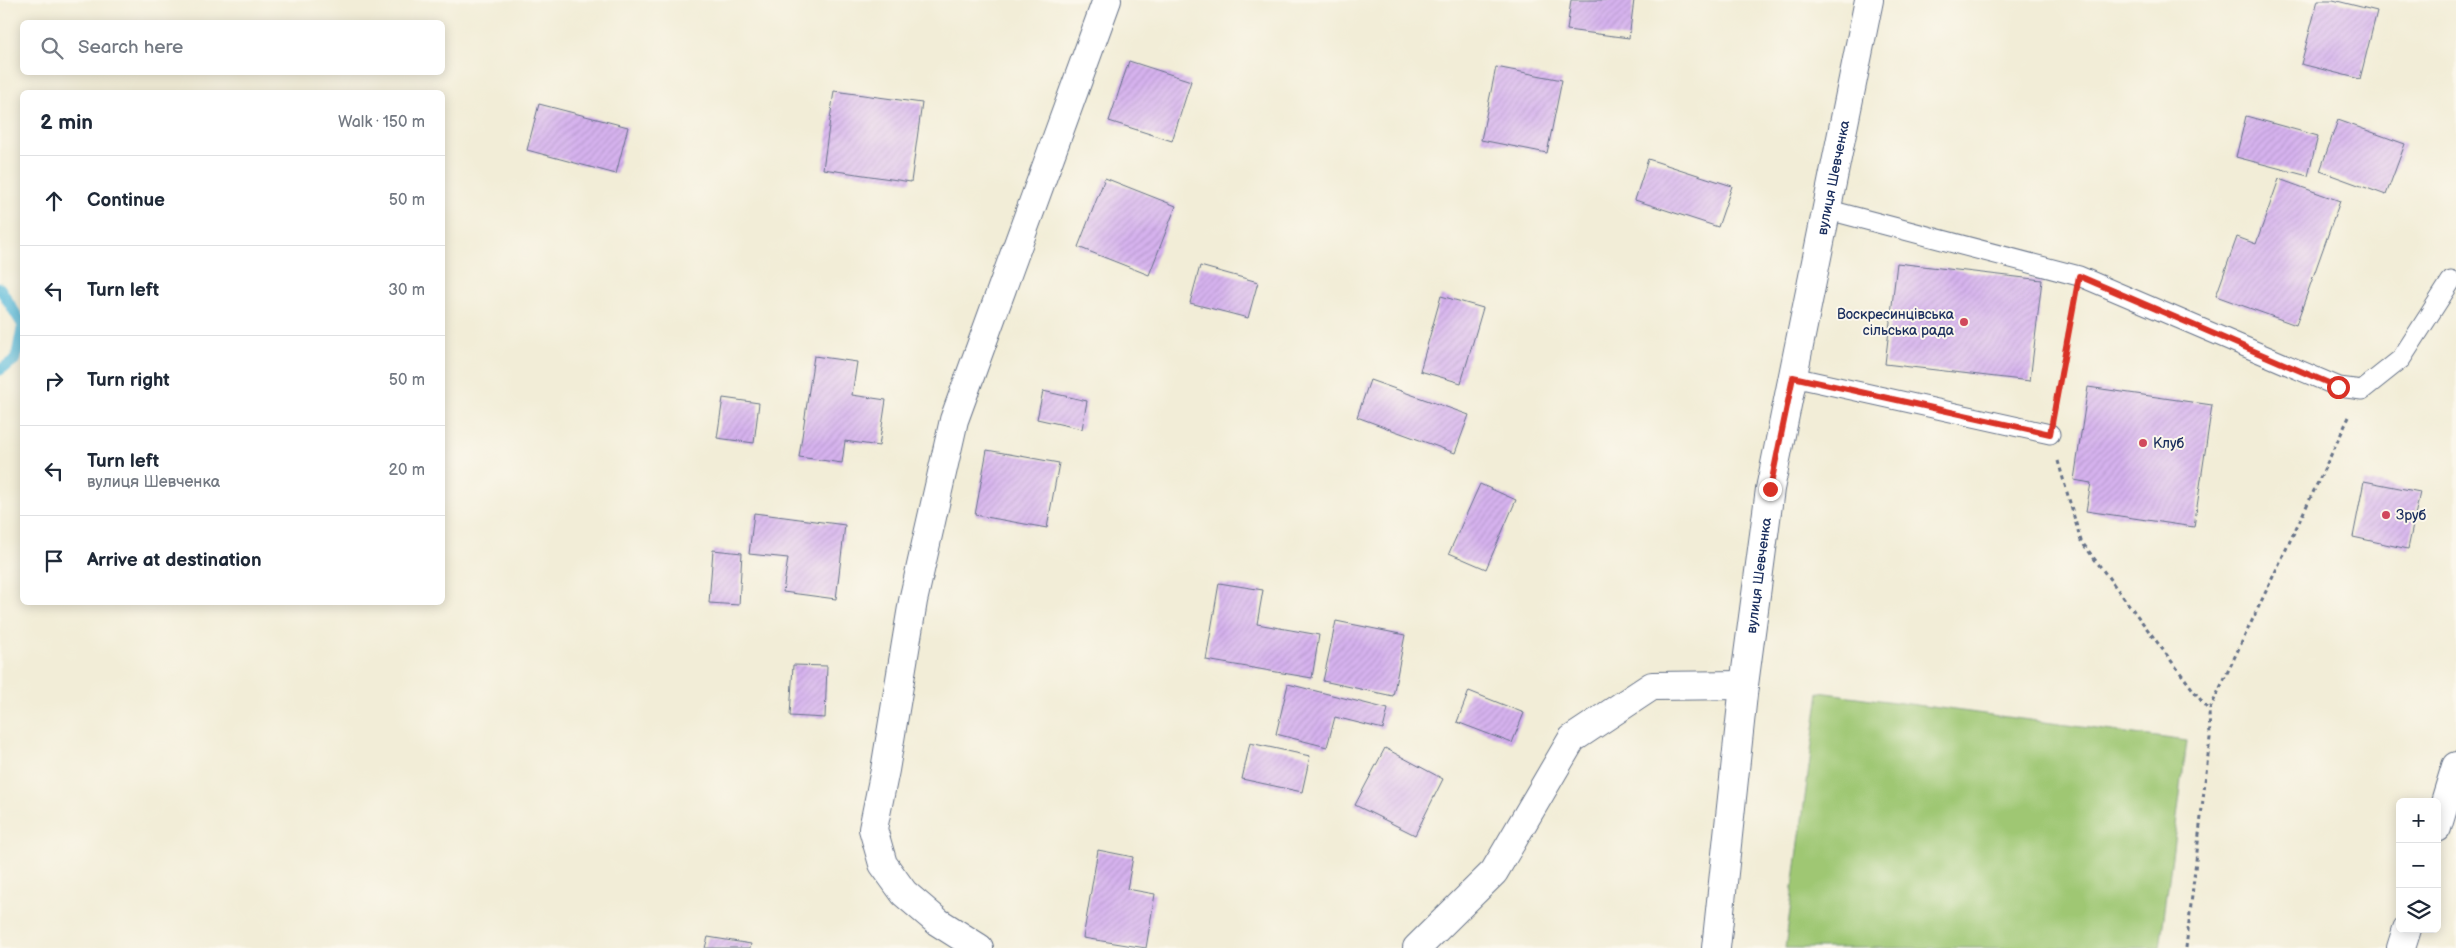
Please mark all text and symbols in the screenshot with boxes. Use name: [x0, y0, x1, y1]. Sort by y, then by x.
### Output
search box: [20, 20, 445, 75]
icon: search: [38, 34, 66, 62]
text: Search here: [78, 36, 183, 59]
text: 2 min: [40, 110, 93, 135]
text: Walk · 150 m: [338, 113, 425, 132]
street label: вулиця Шевченка: [1814, 118, 1854, 236]
icon: ahead: [40, 187, 68, 215]
text: Continue: [87, 189, 165, 212]
text: 50 m: [389, 191, 425, 210]
icon: left: [40, 277, 68, 305]
text: Turn left: [87, 279, 159, 302]
text: 30 m: [388, 281, 425, 300]
place label: Воскресинцівська сільська рада: [1837, 306, 1955, 339]
marker: Воскресинцівська сільська рада: [1958, 316, 1970, 328]
icon: right: [40, 367, 68, 395]
text: Turn right: [87, 369, 170, 392]
text: 50 m: [389, 371, 425, 390]
route start: [2327, 376, 2350, 399]
place label: Клуб: [2153, 435, 2184, 452]
marker: Клуб: [2137, 437, 2149, 449]
text: Turn left: [87, 450, 159, 473]
icon: left: [40, 457, 68, 485]
text: 20 m: [389, 461, 425, 480]
text: вулиця Шевченка: [87, 473, 220, 492]
route end: [1759, 478, 1782, 501]
place label: Зруб: [2396, 507, 2427, 524]
marker: Зруб: [2380, 509, 2392, 521]
street label: вулиця Шевченка: [1743, 516, 1775, 634]
icon: arrive: [40, 547, 68, 575]
text: Arrive at destination: [87, 549, 262, 572]
map controls: [2396, 798, 2441, 933]
button: +: [2396, 798, 2441, 843]
button: −: [2396, 843, 2441, 888]
button: layers: [2396, 888, 2441, 933]

